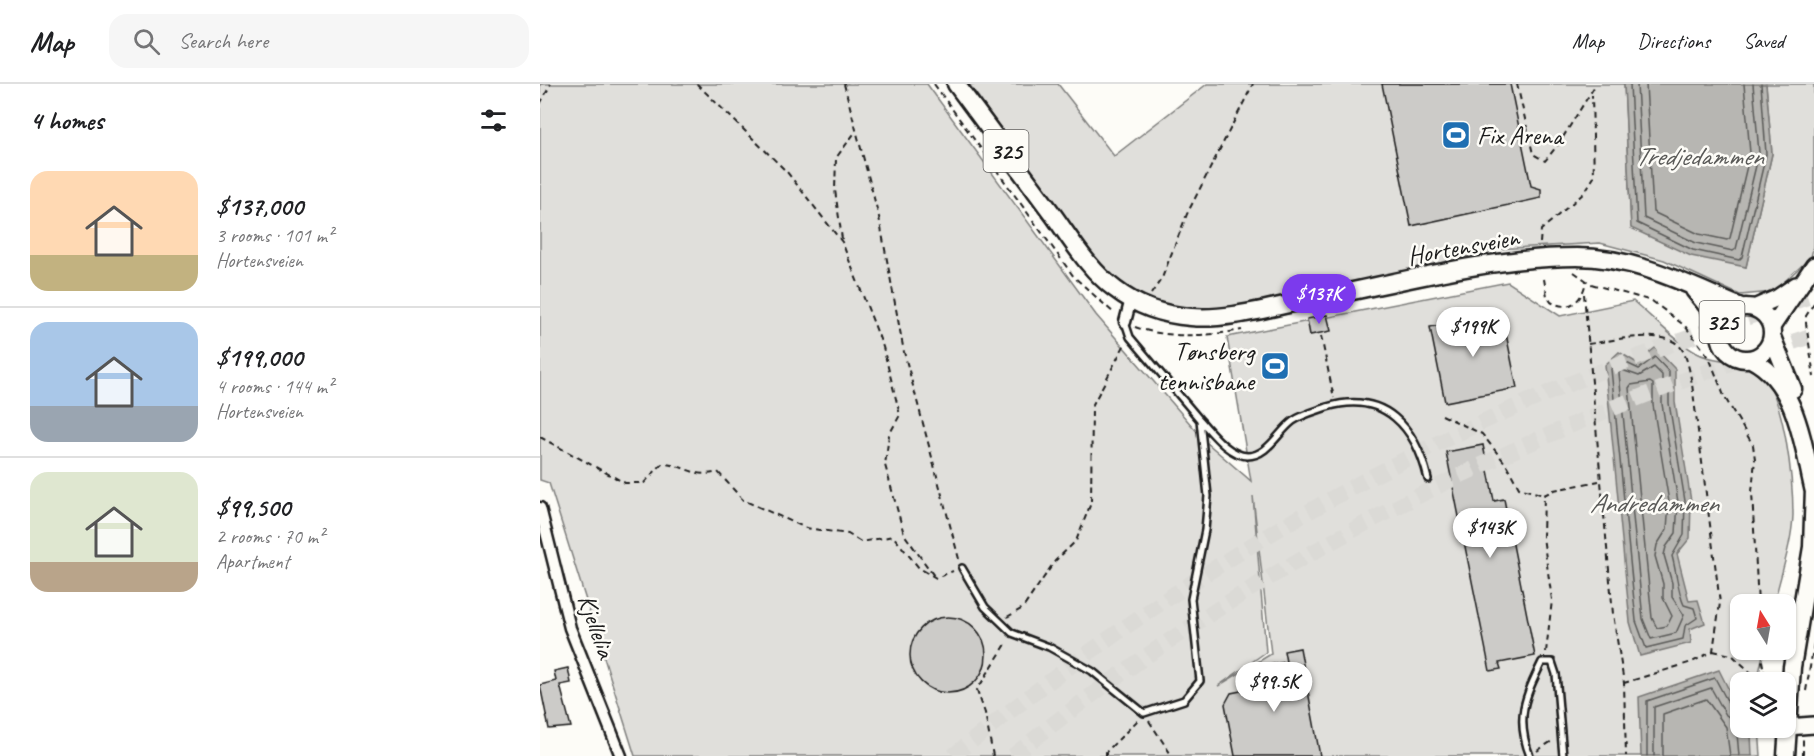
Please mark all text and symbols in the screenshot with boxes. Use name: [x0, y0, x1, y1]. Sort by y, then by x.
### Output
search box: [109, 14, 529, 68]
text: Map: [30, 24, 73, 59]
icon: search: [130, 25, 163, 58]
text: Search here: [178, 27, 268, 55]
text: Map: [1572, 28, 1604, 54]
text: Directions: [1637, 28, 1710, 54]
text: Saved: [1743, 28, 1784, 54]
text: 4 homes: [30, 104, 103, 137]
icon: filters: [477, 104, 510, 137]
sports icon: Fix Arena: [1440, 119, 1472, 151]
place label: Fix Arena: [1477, 119, 1565, 152]
road number: 325: [984, 130, 1028, 172]
water label: Tredjedammen: [1635, 139, 1765, 173]
text: $137,000: [216, 190, 303, 223]
icon: home: [78, 195, 150, 267]
street label: Hortensveien: [1405, 220, 1523, 273]
text: 3 rooms · 101 m²: [216, 223, 333, 248]
text: Hortensveien: [216, 248, 303, 273]
pin: $137K: [1277, 274, 1361, 325]
text: $137K: [1296, 281, 1342, 306]
road number: 325: [1700, 301, 1744, 343]
pin: $199K: [1431, 307, 1515, 358]
text: $199K: [1450, 314, 1496, 339]
place label: Tønsberg tennisbane: [1158, 335, 1257, 398]
text: $199,000: [216, 341, 302, 374]
icon: home: [78, 346, 150, 418]
sports icon: Tønsberg tennisbane: [1259, 350, 1291, 382]
text: 4 rooms · 144 m²: [216, 374, 333, 399]
text: Hortensveien: [216, 399, 303, 424]
water label: Andredammen: [1590, 486, 1720, 520]
text: $99,500: [216, 491, 290, 524]
icon: home: [78, 496, 150, 568]
pin: $143K: [1448, 508, 1532, 559]
text: $143K: [1467, 515, 1513, 540]
text: 2 rooms · 70 m²: [216, 524, 324, 549]
text: Apartment: [216, 549, 289, 574]
street label: Kjellelia: [570, 590, 623, 664]
north arrow: [1730, 594, 1796, 660]
map controls: [1730, 594, 1796, 738]
pin: $99.5K: [1225, 662, 1323, 713]
text: $99.5K: [1249, 669, 1299, 694]
button: layers: [1730, 672, 1796, 738]

